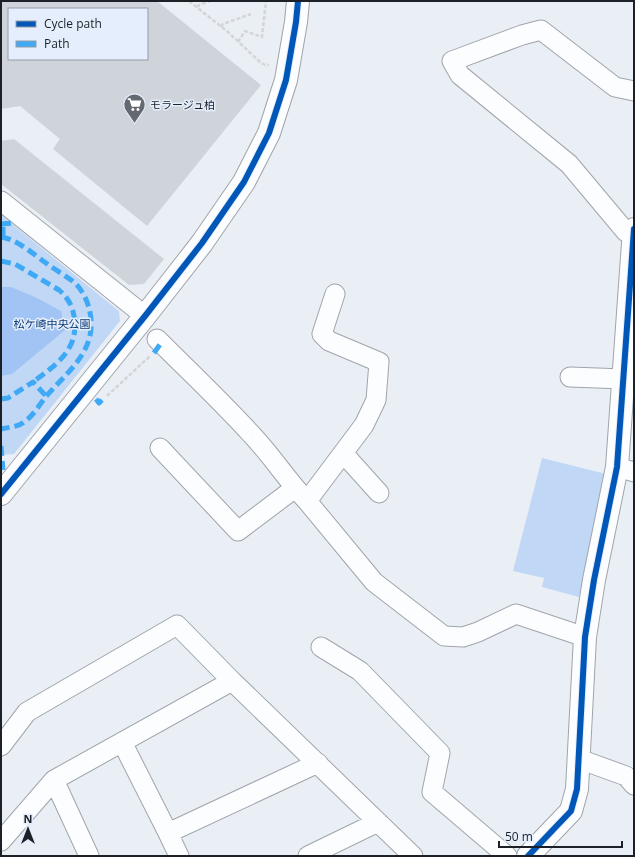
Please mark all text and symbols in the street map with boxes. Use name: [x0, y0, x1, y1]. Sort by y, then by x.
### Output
legend: [8, 8, 148, 60]
text: Cycle path: [44, 15, 102, 32]
text: Path: [44, 35, 70, 52]
supermarket icon: モラージュ柏: [122, 91, 148, 124]
place label: モラージュ柏: [150, 97, 215, 112]
park label: 松ケ崎中央公園: [14, 316, 91, 331]
north arrow: [8, 809, 48, 849]
text: N: [24, 811, 32, 826]
scale bar: [499, 823, 622, 849]
text: 50 m: [505, 828, 533, 845]

